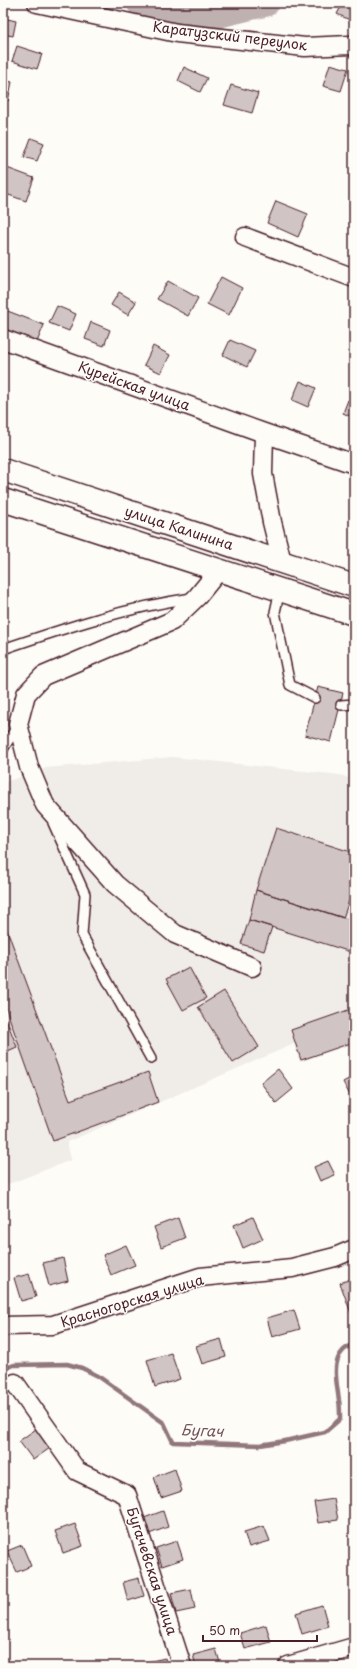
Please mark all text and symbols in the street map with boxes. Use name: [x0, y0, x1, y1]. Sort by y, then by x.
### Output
street label: Каратузский переулок: [152, 16, 309, 55]
street label: Курейская улица: [75, 356, 193, 416]
street label: улица Калинина: [122, 500, 236, 555]
street label: Красногорская улица: [58, 1269, 206, 1332]
water label: Бугач: [180, 1417, 226, 1442]
street label: Бугачевская улица: [122, 1504, 183, 1638]
scale bar: [203, 1617, 317, 1643]
text: 50 m: [209, 1621, 240, 1639]

